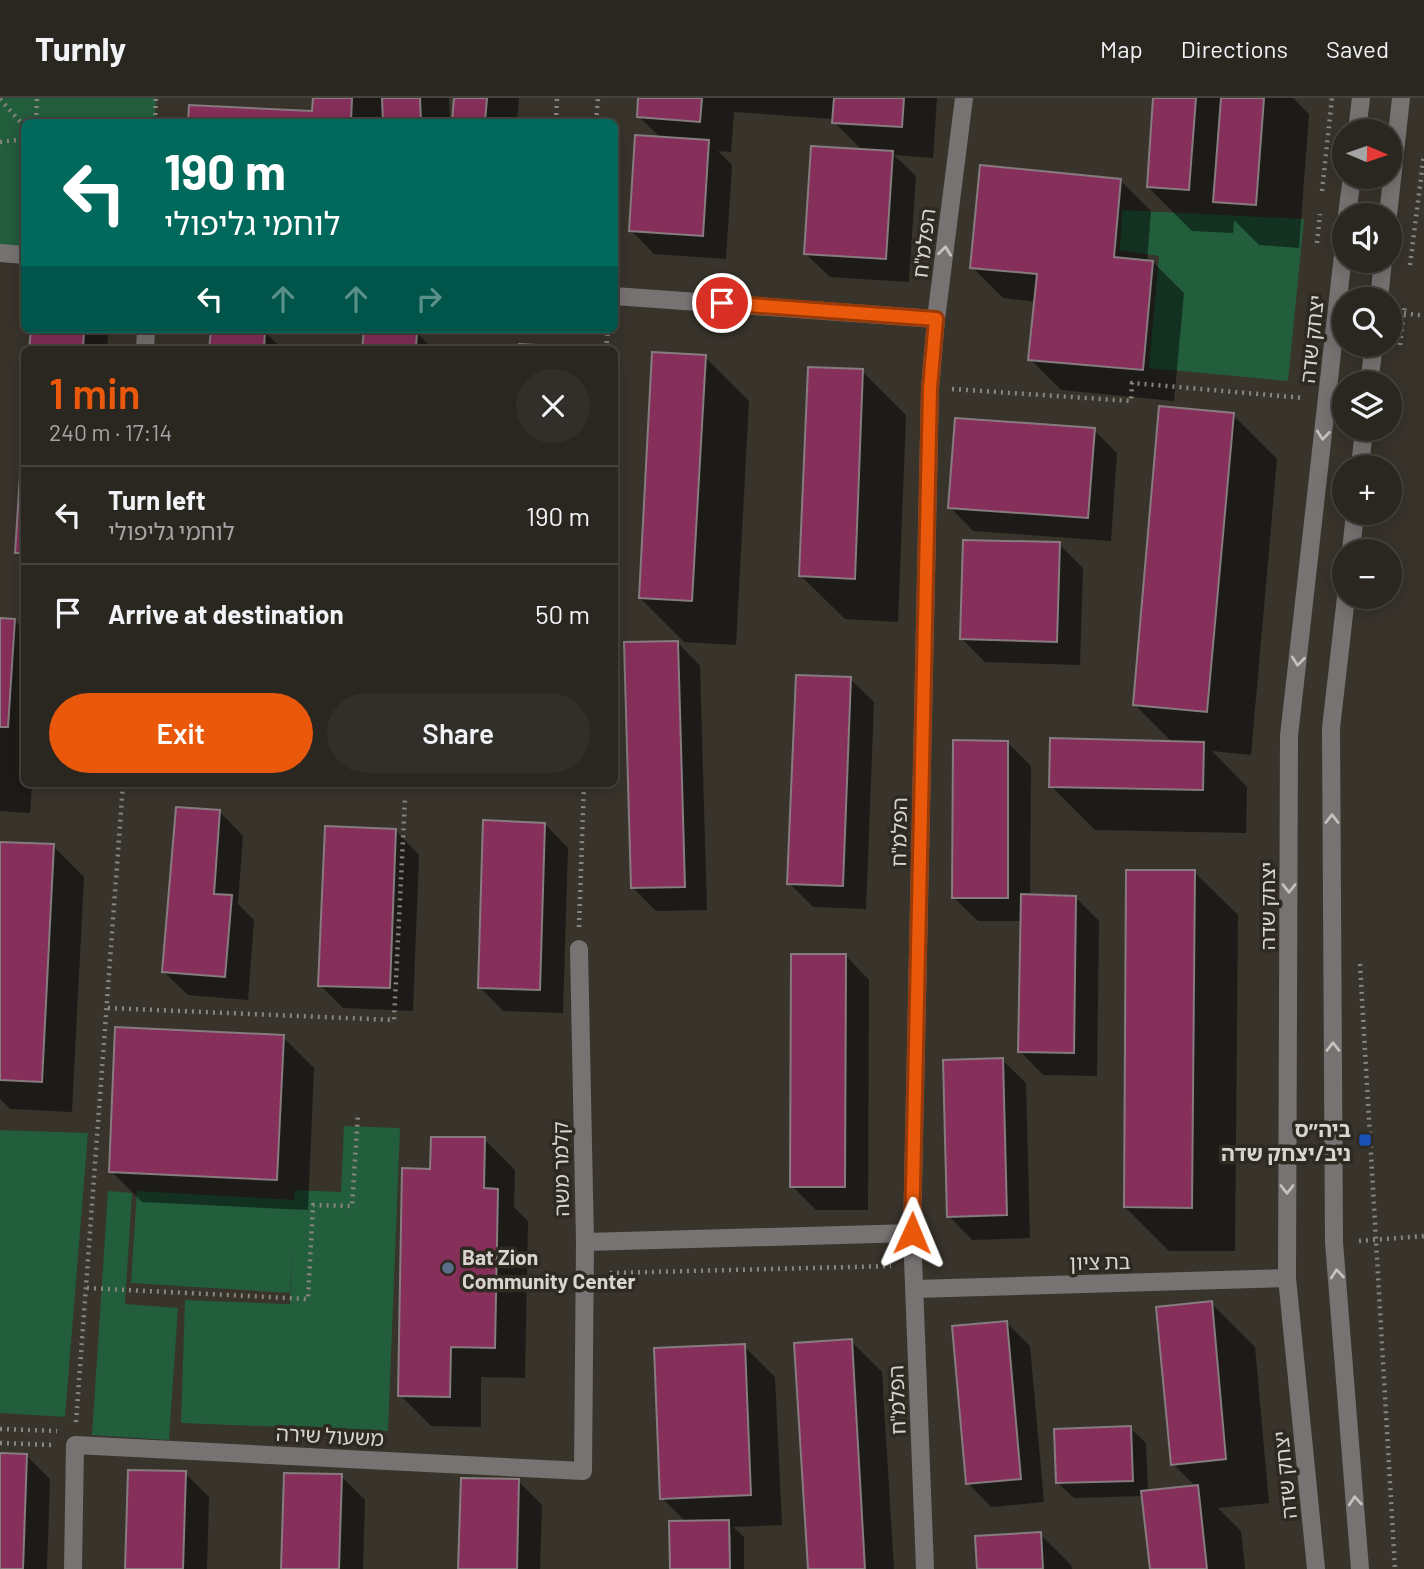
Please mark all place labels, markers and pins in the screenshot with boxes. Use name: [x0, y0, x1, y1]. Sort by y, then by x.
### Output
pin: [692, 273, 752, 333]
place label: ביה״ס ניב/יצחק שדה: [1221, 1116, 1351, 1165]
marker: ביה״ס ניב/יצחק שדה: [1357, 1132, 1373, 1148]
place label: Bat Zion Community Center: [462, 1244, 636, 1293]
marker: Bat Zion Community Center: [440, 1260, 456, 1276]

